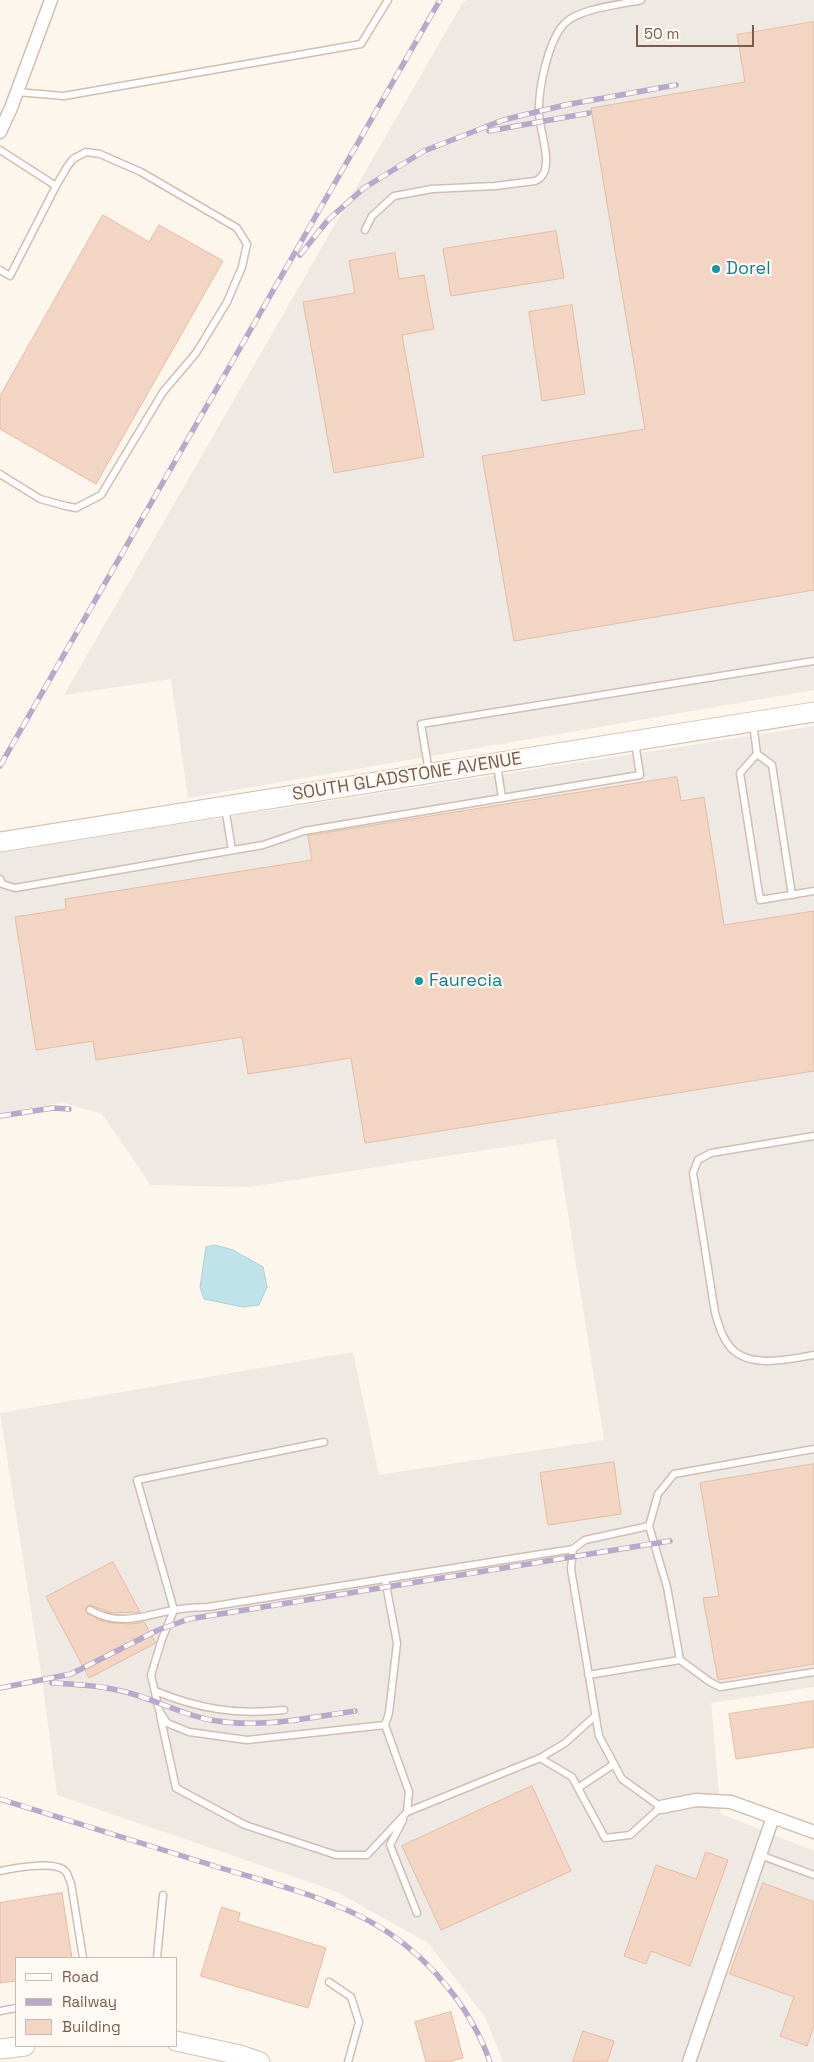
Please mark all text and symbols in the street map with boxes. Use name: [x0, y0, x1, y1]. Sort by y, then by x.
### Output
scale bar: [639, 15, 756, 47]
text: 50 m: [644, 24, 679, 43]
place label: Dorel: [726, 258, 771, 280]
marker: Dorel: [710, 263, 722, 275]
street label: SOUTH GLADSTONE AVENUE: [291, 748, 523, 806]
place label: Faurecia: [429, 970, 502, 992]
marker: Faurecia: [413, 975, 425, 987]
legend: [15, 1957, 178, 2047]
text: Road: [62, 1967, 99, 1986]
text: Railway: [62, 1992, 117, 2011]
text: Building: [62, 2017, 121, 2036]

